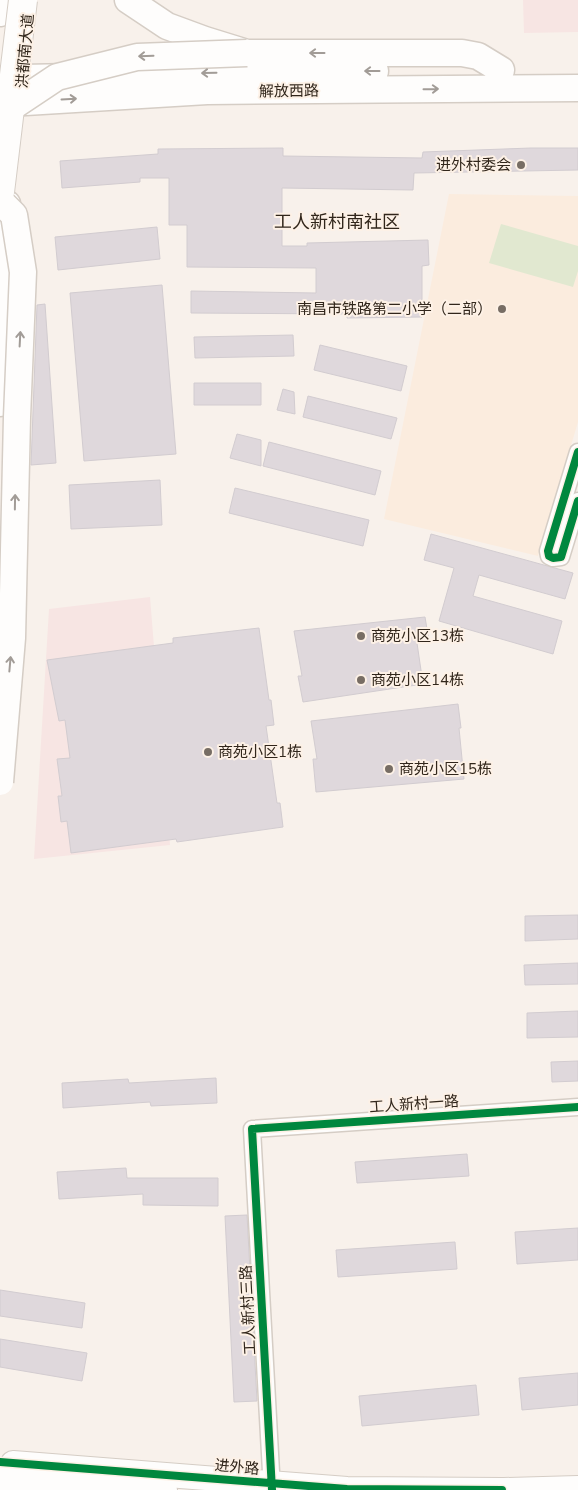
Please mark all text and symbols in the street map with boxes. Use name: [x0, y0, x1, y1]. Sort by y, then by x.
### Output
street label: 洪都南大道: [12, 13, 38, 89]
one-way arrow: [309, 48, 326, 58]
one-way arrow: [138, 52, 154, 61]
one-way arrow: [364, 67, 380, 76]
one-way arrow: [202, 69, 218, 78]
street label: 解放西路: [259, 80, 319, 102]
one-way arrow: [422, 84, 439, 94]
one-way arrow: [60, 95, 76, 104]
place label: 进外村委会: [436, 155, 511, 175]
marker: 进外村委会: [515, 159, 527, 171]
district label: 工人新村南社区: [274, 210, 400, 234]
place label: 南昌市铁路第二小学（二部）: [297, 299, 492, 319]
marker: 南昌市铁路第二小学（二部）: [496, 303, 508, 315]
one-way arrow: [16, 332, 25, 348]
one-way arrow: [10, 494, 20, 510]
place label: 商苑小区13栋: [371, 626, 464, 646]
marker: 商苑小区13栋: [355, 630, 367, 642]
one-way arrow: [5, 656, 15, 672]
place label: 商苑小区14栋: [371, 670, 464, 690]
marker: 商苑小区14栋: [355, 674, 367, 686]
place label: 商苑小区1栋: [218, 742, 302, 762]
marker: 商苑小区1栋: [202, 746, 214, 758]
place label: 商苑小区15栋: [399, 759, 492, 779]
marker: 商苑小区15栋: [383, 763, 395, 775]
street label: 工人新村一路: [368, 1091, 460, 1117]
street label: 工人新村三路: [236, 1265, 260, 1355]
street label: 进外路: [214, 1455, 260, 1479]

